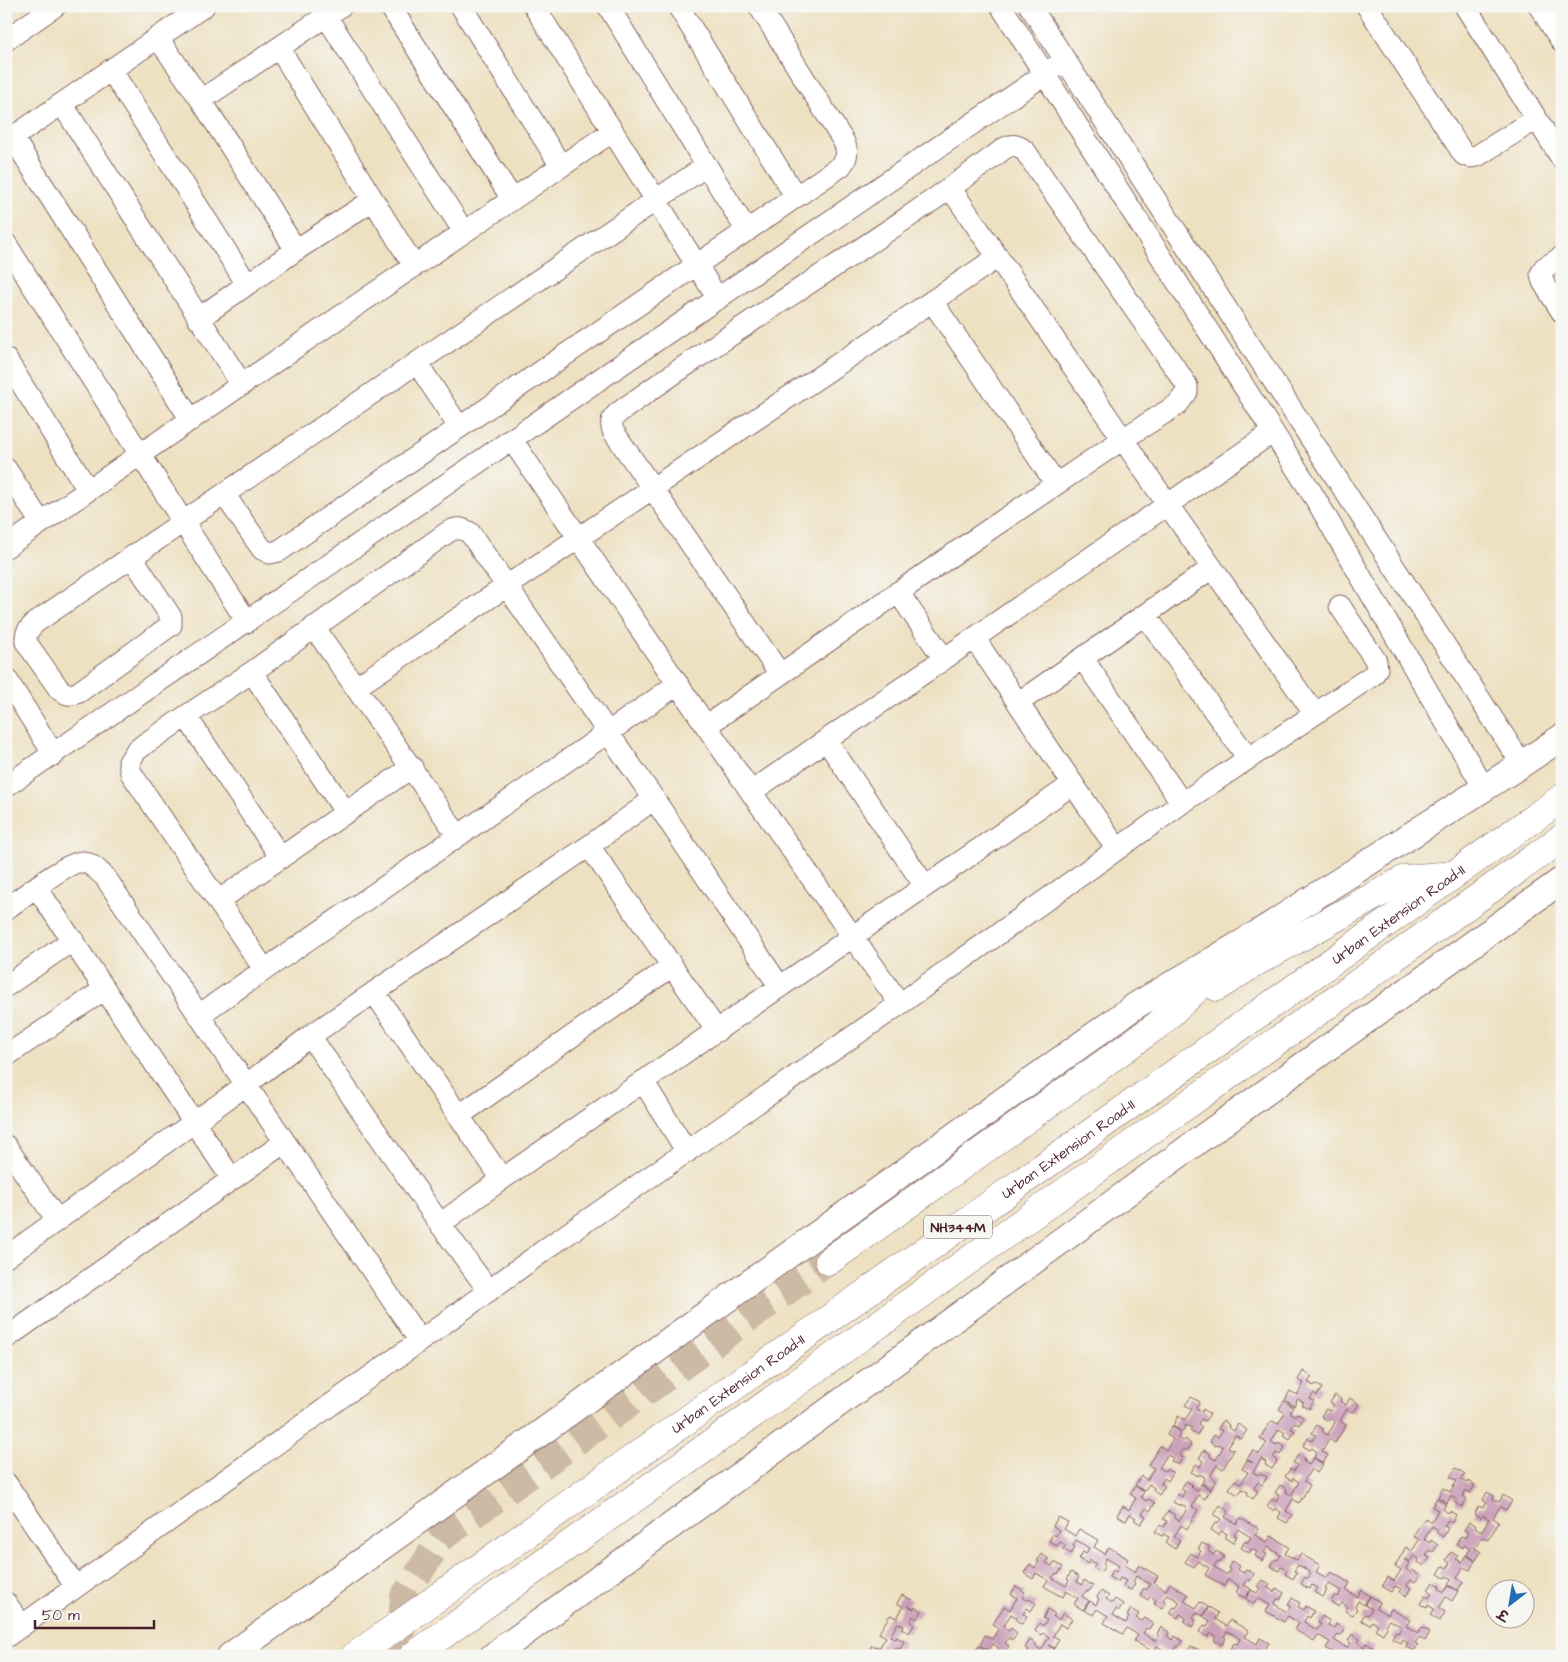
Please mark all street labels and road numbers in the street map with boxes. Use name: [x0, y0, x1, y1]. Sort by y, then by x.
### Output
street label: Urban Extension Road-II: [1327, 860, 1470, 970]
street label: Urban Extension Road-II: [997, 1095, 1140, 1204]
road number: NH344M: [924, 1216, 992, 1238]
street label: Urban Extension Road-II: [667, 1329, 809, 1439]

